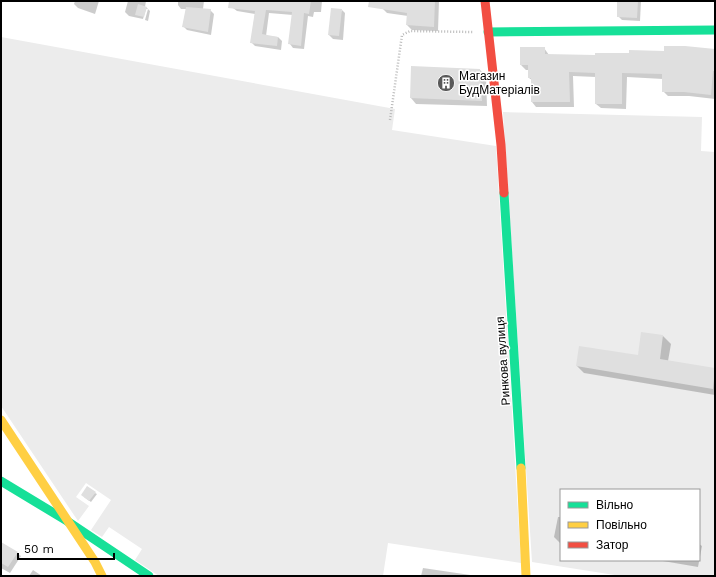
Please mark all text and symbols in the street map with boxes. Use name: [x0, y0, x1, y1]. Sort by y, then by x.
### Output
place label: Магазин БудМатеріалів: [459, 69, 540, 97]
building icon: Магазин БудМатеріалів: [436, 73, 456, 93]
street label: Ринкова вулиця: [493, 316, 513, 406]
legend: [560, 489, 700, 561]
text: Вільно: [596, 498, 634, 512]
text: Повільно: [596, 518, 647, 532]
scale bar: [18, 535, 114, 561]
text: Затор: [596, 538, 629, 552]
text: 50 m: [24, 542, 54, 556]

